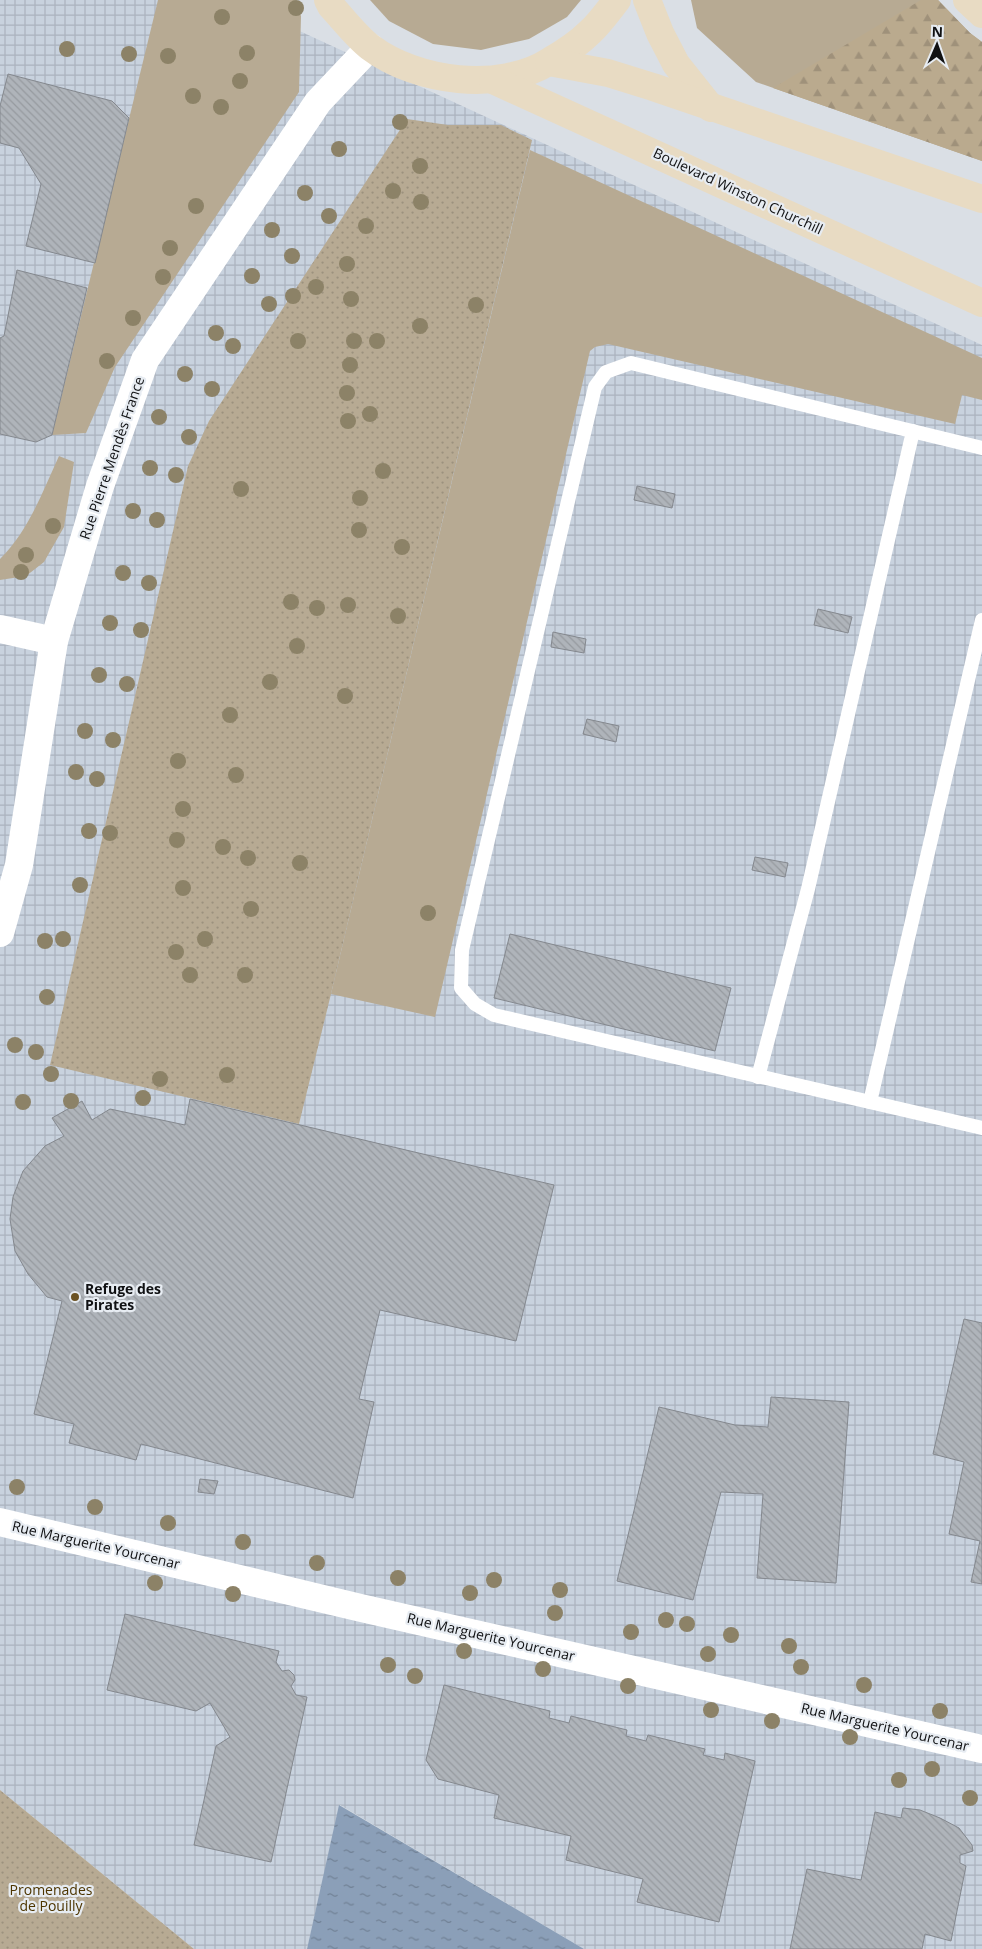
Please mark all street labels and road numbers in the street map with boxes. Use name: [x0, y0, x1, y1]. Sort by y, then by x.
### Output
street label: Boulevard Winston Churchill: [650, 143, 826, 238]
street label: Rue Pierre Mendès France: [75, 374, 148, 542]
street label: Rue Marguerite Yourcenar: [10, 1516, 182, 1573]
street label: Rue Marguerite Yourcenar: [405, 1608, 577, 1665]
street label: Rue Marguerite Yourcenar: [799, 1698, 971, 1755]

